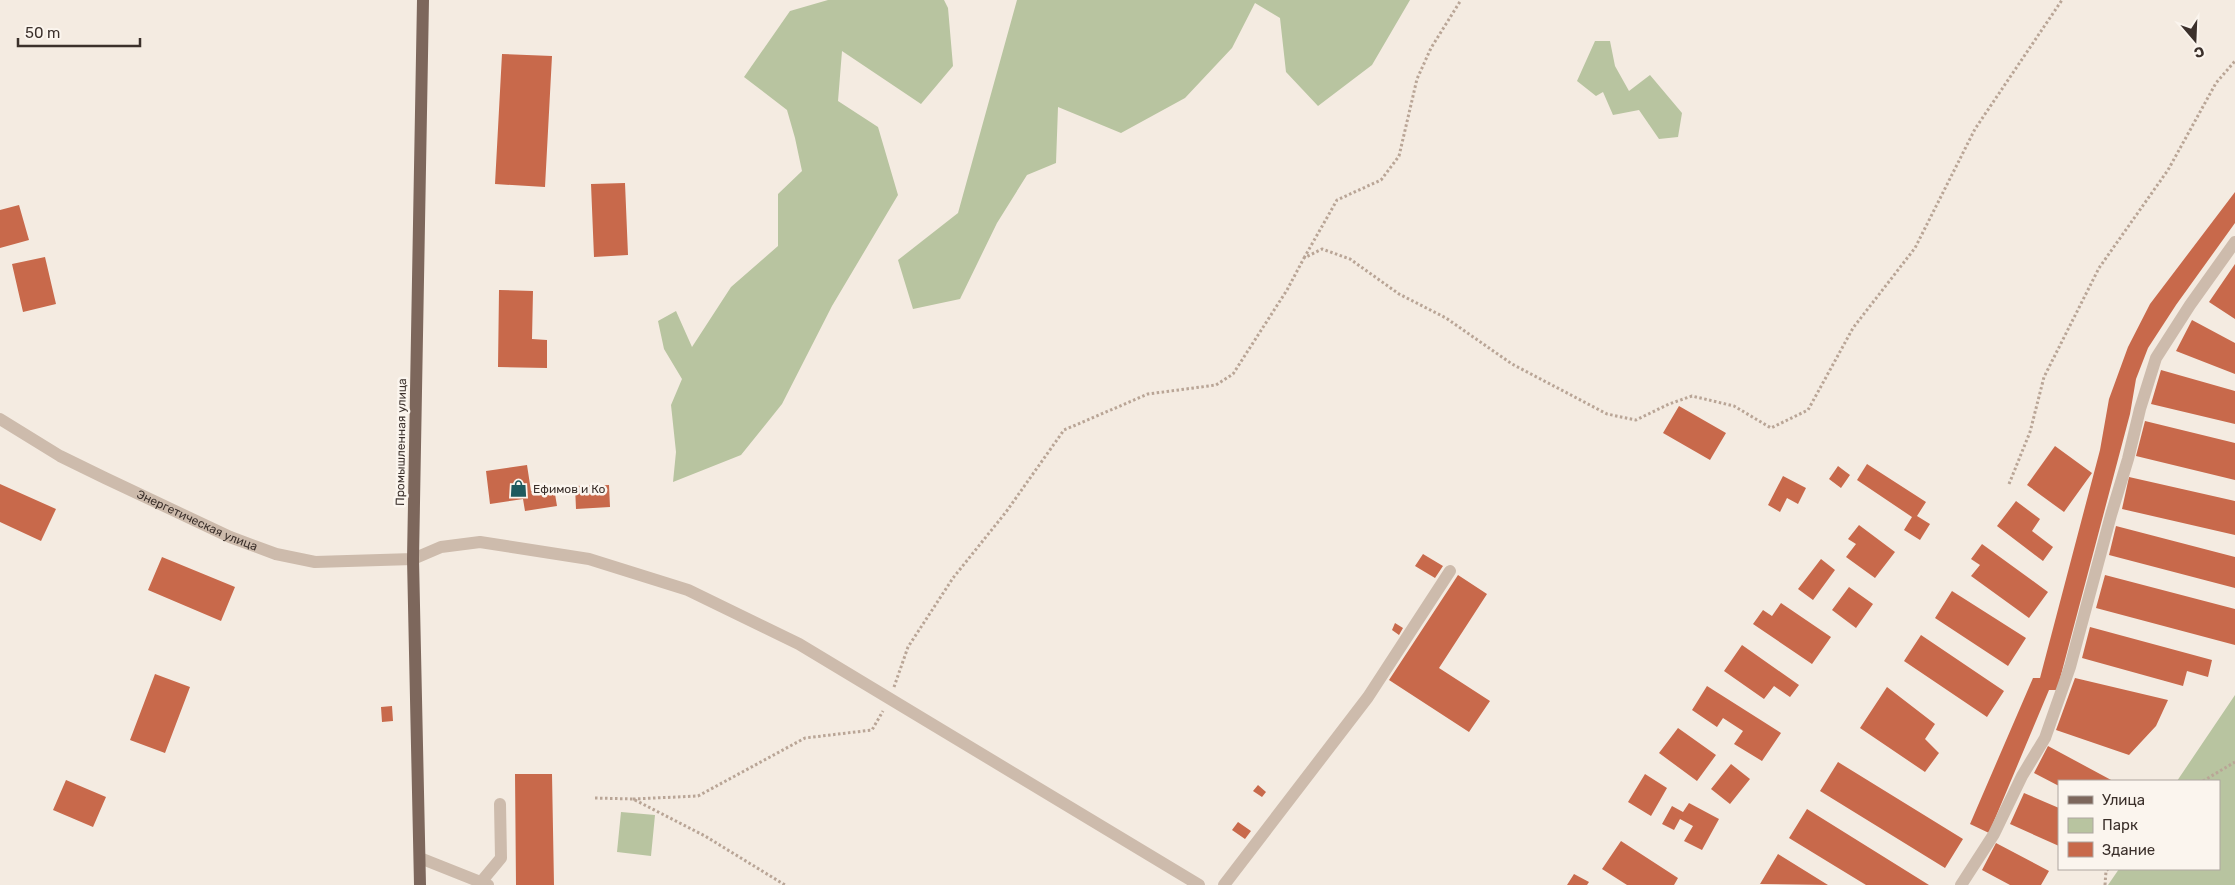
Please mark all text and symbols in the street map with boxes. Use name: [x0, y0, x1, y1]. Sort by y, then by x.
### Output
scale bar: [18, 15, 140, 47]
north arrow: [2170, 15, 2220, 65]
text: 50 m: [25, 24, 60, 42]
text: С: [2191, 42, 2206, 62]
street label: Промышленная улица: [393, 378, 409, 506]
shop icon: Ефимов и Ко: [509, 479, 529, 499]
place label: Ефимов и Ко: [533, 482, 606, 496]
street label: Энергетическая улица: [134, 487, 259, 554]
legend: [2058, 780, 2220, 870]
text: Улица: [2102, 791, 2145, 809]
text: Парк: [2102, 816, 2138, 834]
text: Здание: [2102, 841, 2155, 859]

